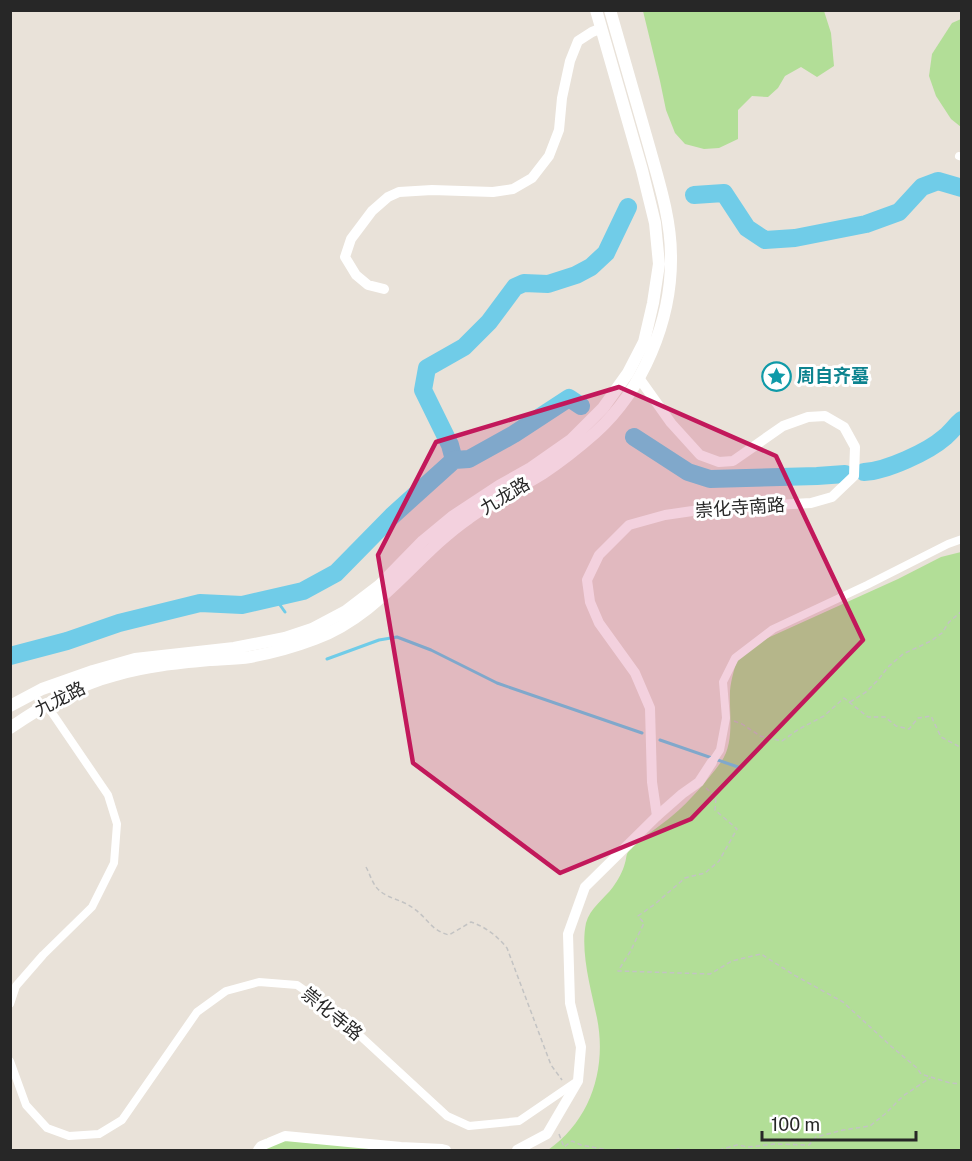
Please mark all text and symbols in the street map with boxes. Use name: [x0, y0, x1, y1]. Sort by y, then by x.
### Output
place icon: 周自齐墓: [760, 360, 792, 392]
place label: 周自齐墓: [797, 365, 869, 386]
street label: 九龙路: [476, 473, 533, 518]
street label: 崇化寺南路: [694, 494, 786, 521]
street label: 九龙路: [31, 677, 89, 720]
street label: 崇化寺路: [298, 983, 367, 1044]
scale bar: [762, 1104, 916, 1142]
text: 100 m: [771, 1114, 820, 1135]

